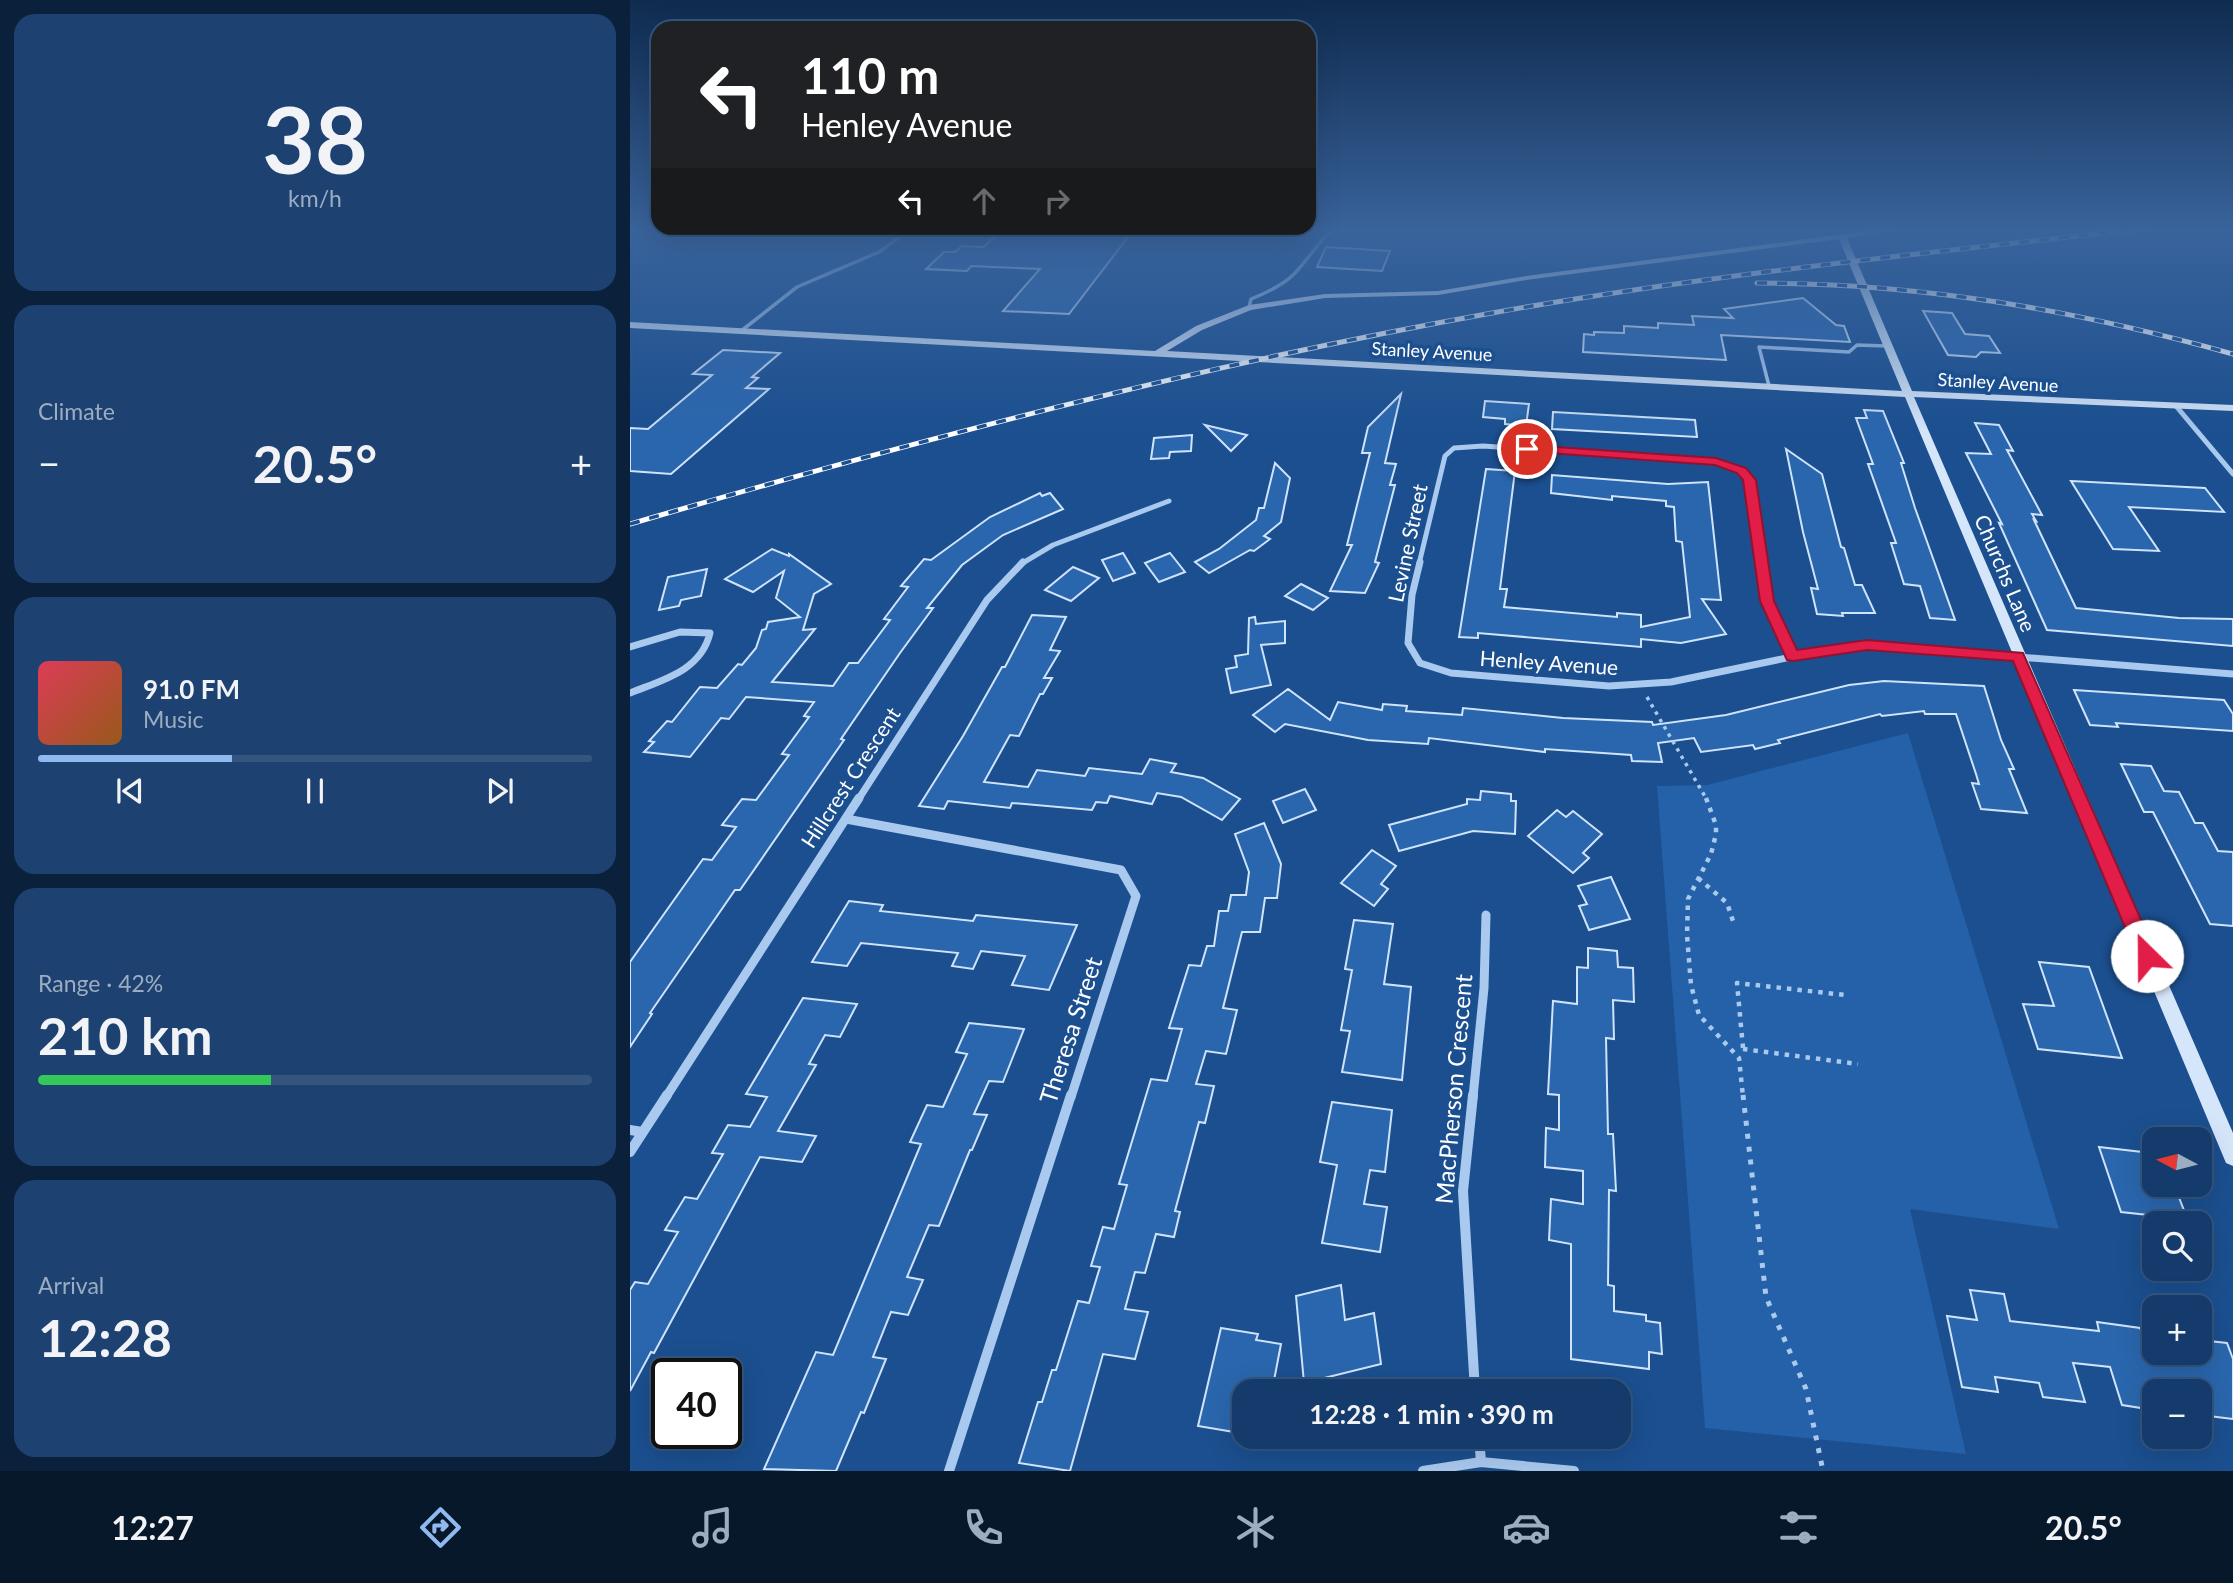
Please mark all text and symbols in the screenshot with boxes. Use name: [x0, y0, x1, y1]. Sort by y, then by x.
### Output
text: 110 m: [801, 46, 939, 104]
icon: left: [686, 49, 777, 140]
text: 38: [262, 84, 368, 193]
text: Henley Avenue: [801, 105, 1013, 144]
icon: left: [892, 182, 930, 220]
icon: ahead: [965, 182, 1003, 220]
icon: right: [1038, 182, 1076, 220]
text: km/h: [288, 184, 342, 212]
street label: Stanley Avenue: [1371, 337, 1493, 365]
street label: Stanley Avenue: [1937, 368, 2059, 396]
text: Climate: [38, 397, 115, 425]
pin: [1497, 419, 1557, 479]
icon: arrive: [1508, 430, 1546, 468]
text: 20.5°: [253, 432, 377, 494]
text: −: [38, 440, 60, 486]
text: +: [570, 440, 592, 486]
street label: Levine Street: [1382, 481, 1432, 604]
street label: Churchs Lane: [1970, 511, 2042, 635]
street label: Henley Avenue: [1479, 645, 1619, 679]
text: 91.0 FM: [143, 673, 240, 705]
street label: Hillcrest Crescent: [795, 702, 905, 852]
text: Music: [143, 705, 203, 733]
icon: previous: [111, 772, 149, 810]
icon: pause: [296, 772, 334, 810]
icon: next: [481, 772, 519, 810]
position arrow: [2110, 919, 2184, 993]
street label: Theresa Street: [1033, 953, 1107, 1107]
text: Range · 42%: [38, 969, 163, 997]
street label: MacPherson Crescent: [1428, 972, 1478, 1205]
text: 210 km: [38, 1004, 212, 1066]
north arrow: [2142, 1127, 2212, 1197]
map controls: [2142, 1127, 2212, 1449]
button: search: [2142, 1211, 2212, 1281]
text: Arrival: [38, 1271, 104, 1299]
button: +: [2142, 1295, 2212, 1365]
text: 12:28: [38, 1306, 172, 1368]
speed limit sign: 40: [651, 1358, 742, 1449]
button: −: [2142, 1379, 2212, 1449]
text: 12:28 · 1 min · 390 m: [1309, 1398, 1554, 1430]
icon: directions: [416, 1503, 465, 1552]
icon: music: [688, 1503, 737, 1552]
icon: phone: [959, 1503, 1008, 1552]
icon: climate: [1231, 1503, 1280, 1552]
icon: car: [1502, 1503, 1551, 1552]
icon: filters: [1774, 1503, 1823, 1552]
text: 12:27: [111, 1508, 194, 1547]
text: 20.5°: [2045, 1508, 2122, 1547]

